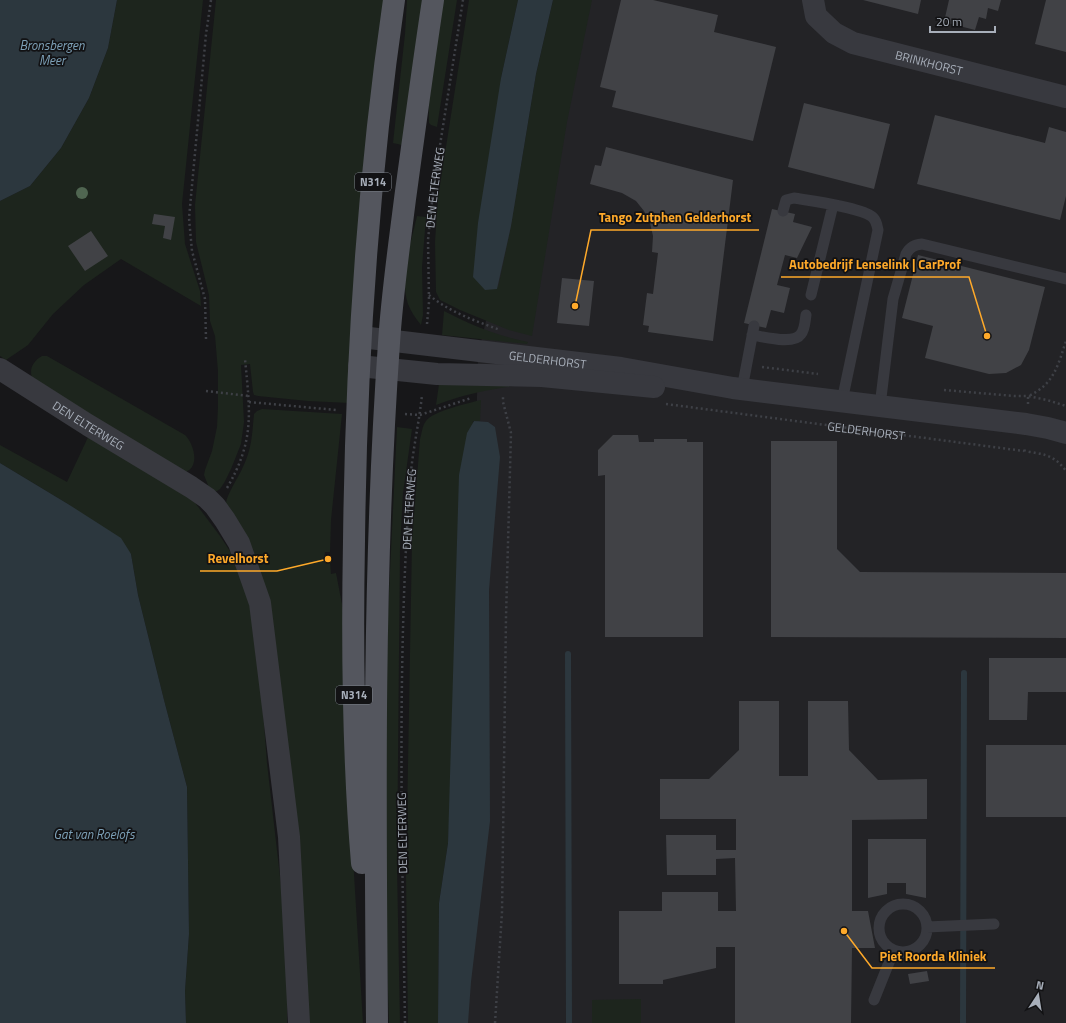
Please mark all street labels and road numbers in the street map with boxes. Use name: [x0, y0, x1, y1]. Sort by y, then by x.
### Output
street label: BRINKHORST: [893, 45, 966, 80]
street label: DEN ELTERWEG: [420, 146, 449, 229]
road number: N314: [355, 173, 391, 191]
street label: GELDERHORST: [508, 345, 588, 373]
street label: DEN ELTERWEG: [49, 396, 128, 454]
street label: GELDERHORST: [826, 416, 907, 445]
street label: DEN ELTERWEG: [396, 468, 421, 550]
road number: N314: [336, 686, 372, 704]
street label: DEN ELTERWEG: [392, 792, 412, 874]

